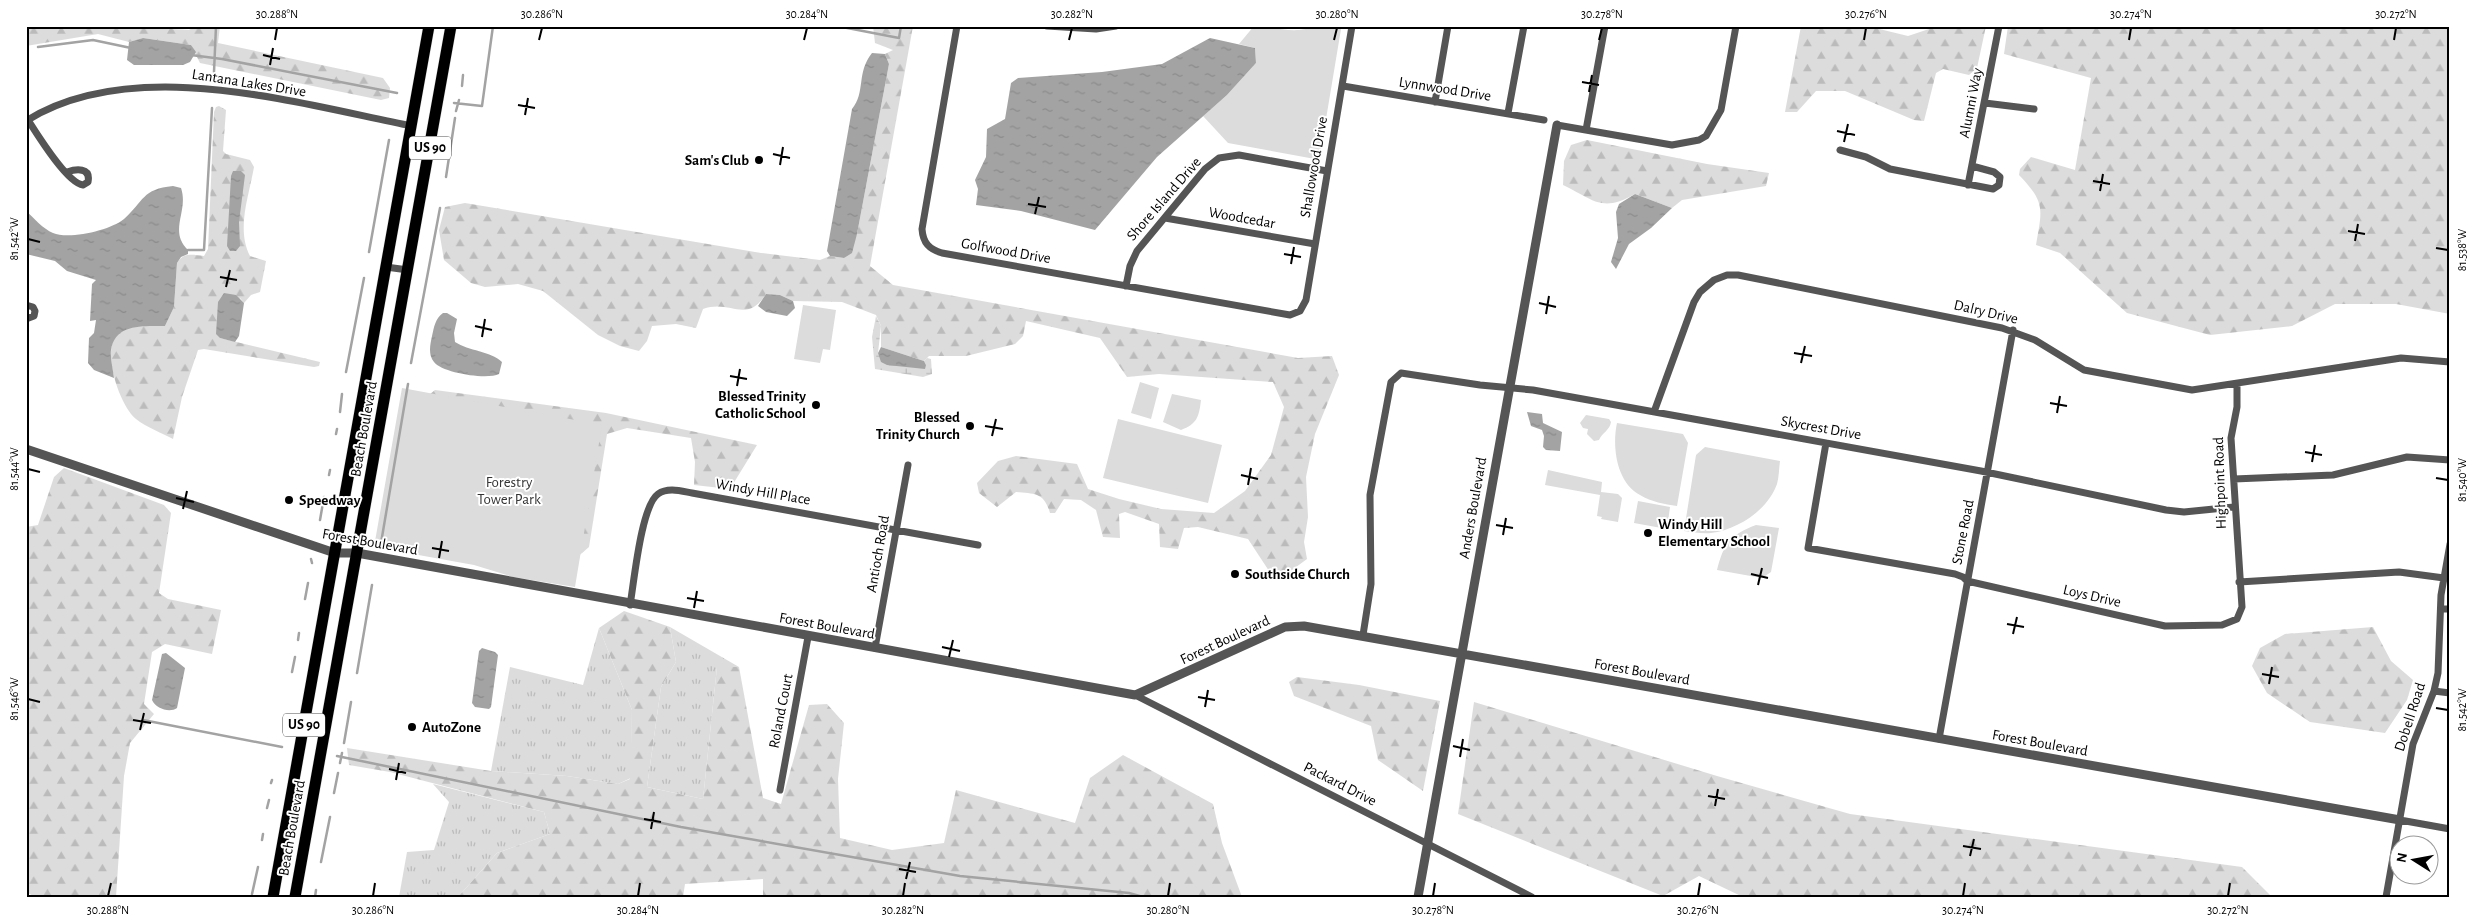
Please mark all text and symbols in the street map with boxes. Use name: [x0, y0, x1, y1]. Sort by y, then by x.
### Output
text: 30.288°N: [256, 8, 298, 20]
text: 30.286°N: [521, 8, 563, 20]
text: 30.284°N: [786, 8, 828, 20]
text: 30.282°N: [1051, 8, 1093, 20]
text: 30.280°N: [1315, 8, 1359, 20]
text: 30.278°N: [1581, 8, 1623, 20]
text: 30.276°N: [1845, 8, 1887, 20]
text: 30.274°N: [2110, 8, 2152, 20]
text: 30.272°N: [2375, 8, 2417, 20]
street label: Alumni Way: [1957, 66, 1985, 139]
street label: Lantana Lakes Drive: [191, 67, 307, 99]
street label: Lynnwood Drive: [1398, 74, 1492, 104]
street label: Shallowood Drive: [1298, 115, 1330, 219]
road number: US 90: [409, 136, 451, 160]
place label: Sam's Club: [685, 153, 749, 168]
marker: Sam's Club: [753, 154, 765, 166]
street label: Shore Island Drive: [1124, 154, 1204, 244]
street label: Woodcedar: [1208, 205, 1277, 231]
text: 81.542°W: [8, 217, 20, 261]
text: 81.538°W: [2456, 228, 2468, 271]
street label: Golfwood Drive: [960, 236, 1052, 266]
street label: Dalry Drive: [1952, 297, 2020, 327]
street label: Beach Boulevard: [348, 380, 380, 478]
place label: Blessed Trinity Catholic School: [715, 389, 806, 421]
marker: Blessed Trinity Catholic School: [810, 399, 822, 411]
place label: Blessed Trinity Church: [876, 410, 960, 442]
street label: Skycrest Drive: [1780, 414, 1862, 442]
marker: Blessed Trinity Church: [964, 420, 976, 432]
street label: Highpoint Road: [2211, 436, 2229, 529]
text: 81.544°W: [8, 447, 20, 491]
street label: Anders Boulevard: [1457, 456, 1489, 560]
text: 81.540°W: [2456, 458, 2468, 502]
park label: Forestry Tower Park: [477, 475, 541, 507]
street label: Windy Hill Place: [714, 476, 812, 508]
place label: Speedway: [299, 493, 361, 508]
marker: Speedway: [283, 494, 295, 506]
street label: Stone Road: [1949, 498, 1977, 566]
street label: Antioch Road: [864, 514, 892, 594]
place label: Windy Hill Elementary School: [1658, 517, 1770, 549]
street label: Forest Boulevard: [321, 526, 419, 558]
marker: Windy Hill Elementary School: [1642, 527, 1654, 539]
place label: Southside Church: [1245, 567, 1350, 582]
marker: Southside Church: [1229, 568, 1241, 580]
street label: Loys Drive: [2062, 582, 2122, 610]
street label: Forest Boulevard: [778, 610, 876, 642]
street label: Forest Boulevard: [1178, 613, 1272, 667]
street label: Forest Boulevard: [1593, 656, 1691, 688]
street label: Roland Court: [766, 672, 796, 750]
text: 81.546°W: [8, 677, 20, 721]
street label: Dobell Road: [2392, 681, 2428, 753]
text: 81.542°W: [2456, 688, 2468, 732]
road number: US 90: [283, 714, 325, 736]
place label: AutoZone: [422, 720, 481, 735]
marker: AutoZone: [406, 721, 418, 733]
street label: Forest Boulevard: [1991, 727, 2089, 759]
street label: Packard Drive: [1301, 759, 1379, 809]
street label: Beach Boulevard: [276, 779, 308, 877]
north arrow: [2388, 836, 2438, 886]
text: N: [2394, 852, 2410, 864]
text: 30.288°N: [87, 904, 129, 916]
text: 30.286°N: [352, 904, 394, 916]
text: 30.284°N: [617, 904, 659, 916]
text: 30.282°N: [882, 904, 924, 916]
text: 30.280°N: [1146, 904, 1190, 916]
text: 30.278°N: [1412, 904, 1454, 916]
text: 30.276°N: [1677, 904, 1719, 916]
text: 30.274°N: [1942, 904, 1984, 916]
text: 30.272°N: [2207, 904, 2249, 916]

